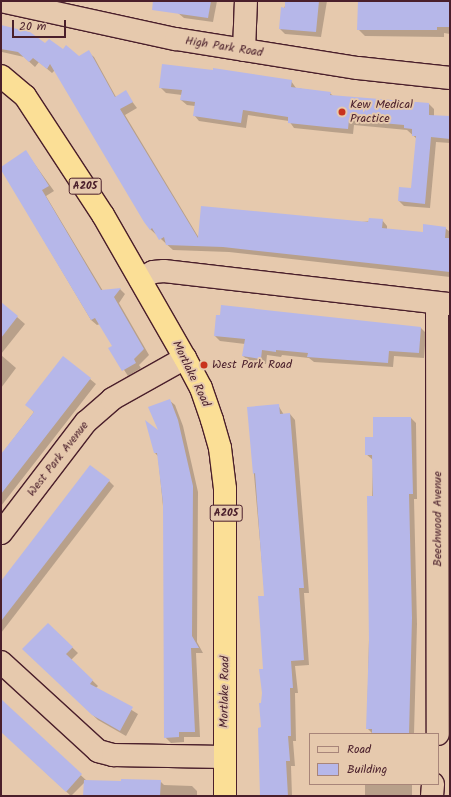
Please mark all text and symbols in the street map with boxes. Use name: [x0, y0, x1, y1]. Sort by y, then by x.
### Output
scale bar: [14, 12, 68, 38]
text: 20 m: [19, 17, 46, 36]
street label: High Park Road: [184, 34, 264, 60]
place label: Kew Medical Practice: [350, 98, 413, 126]
marker: Kew Medical Practice: [337, 107, 347, 117]
road number: A205: [68, 177, 102, 195]
street label: Mortlake Road: [169, 338, 213, 410]
place label: West Park Road: [212, 358, 292, 372]
marker: West Park Road: [199, 360, 209, 370]
street label: West Park Avenue: [24, 419, 92, 499]
street label: Beechwood Avenue: [431, 471, 445, 567]
road number: A205: [209, 504, 243, 522]
street label: Mortlake Road: [217, 656, 233, 728]
legend: [309, 733, 439, 785]
text: Road: [347, 740, 371, 759]
text: Building: [347, 760, 387, 779]

